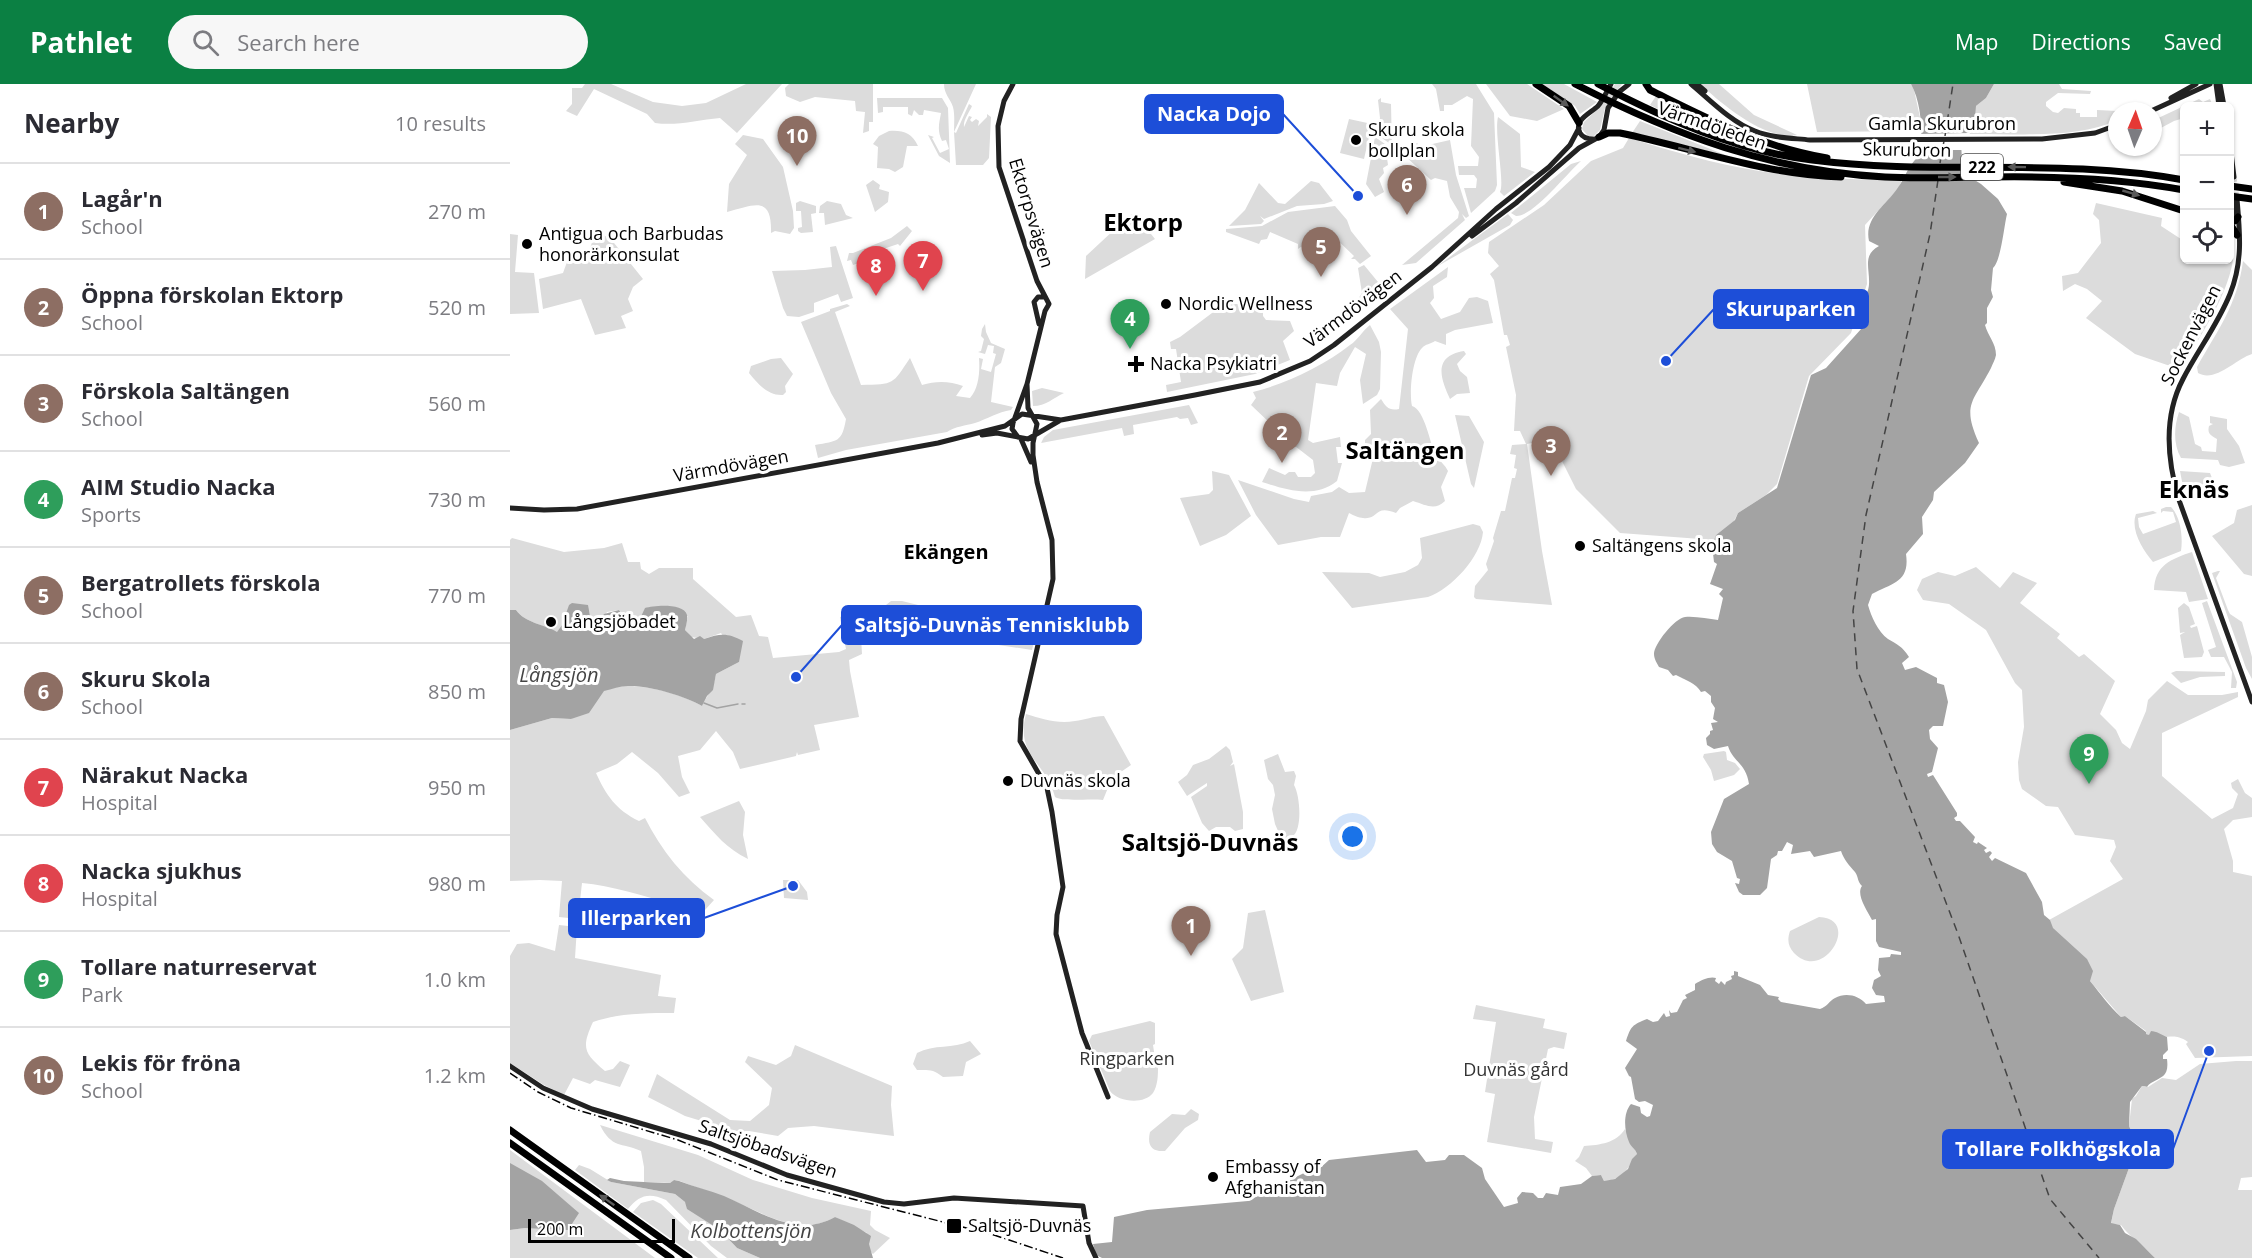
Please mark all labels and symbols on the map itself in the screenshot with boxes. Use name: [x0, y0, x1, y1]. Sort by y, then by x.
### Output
callout: Nacka Dojo: [1145, 95, 1283, 133]
one-way arrow: [1553, 95, 1569, 107]
street label: Värmdöleden: [1655, 95, 1770, 155]
text: Nacka Dojo: [1157, 100, 1271, 127]
north arrow: [2108, 102, 2162, 156]
street label: Gamla Skurubron: [1868, 111, 2016, 135]
pin: 10: [778, 116, 816, 166]
place label: Skuru skola bollplan: [1368, 117, 1465, 162]
marker: Skuru skola bollplan: [1349, 133, 1363, 147]
street label: Skurubron: [1862, 136, 1952, 162]
one-way arrow: [1678, 146, 1696, 156]
road number: 222: [1961, 154, 2003, 180]
street label: Ektorpsvägen: [1004, 155, 1060, 271]
one-way arrow: [2007, 162, 2026, 172]
pin: 6: [1388, 166, 1426, 215]
one-way arrow: [1937, 172, 1956, 182]
one-way arrow: [2122, 189, 2140, 198]
district label: Ektorp: [1103, 205, 1183, 238]
place label: Antigua och Barbudas honorärkonsulat: [539, 221, 724, 266]
pin: 5: [1302, 228, 1340, 277]
marker: Antigua och Barbudas honorärkonsulat: [520, 237, 534, 251]
pin: 7: [904, 242, 942, 291]
pin: 8: [856, 246, 896, 296]
street label: Värmdövägen: [1299, 264, 1406, 353]
street label: Sockenvägen: [2154, 280, 2226, 389]
callout: Skuruparken: [1714, 290, 1868, 328]
place label: Nordic Wellness: [1178, 291, 1313, 315]
text: Skuruparken: [1726, 295, 1856, 322]
marker: Nordic Wellness: [1159, 297, 1173, 311]
pin: 4: [1110, 300, 1150, 349]
place label: Nacka Psykiatri: [1150, 351, 1277, 375]
marker: Nacka Psykiatri: [1127, 355, 1145, 373]
pin: 2: [1262, 414, 1302, 463]
pin: 3: [1532, 426, 1570, 476]
district label: Saltängen: [1345, 433, 1465, 466]
street label: Värmdövägen: [671, 443, 790, 487]
district label: Eknäs: [2159, 472, 2229, 505]
place label: Saltängens skola: [1592, 533, 1731, 557]
district label: Ekängen: [903, 538, 989, 565]
marker: Saltängens skola: [1573, 539, 1587, 553]
callout: Saltsjö-Duvnäs Tennisklubb: [842, 606, 1141, 644]
place label: Långsjöbadet: [563, 609, 676, 633]
text: Saltsjö-Duvnäs Tennisklubb: [854, 611, 1130, 638]
marker: Långsjöbadet: [544, 615, 558, 629]
water label: Långsjön: [519, 661, 599, 688]
pin: 9: [2070, 734, 2108, 784]
place label: Duvnäs skola: [1020, 768, 1131, 792]
marker: Duvnäs skola: [1001, 774, 1015, 788]
your location: [1338, 822, 1367, 851]
district label: Saltsjö-Duvnäs: [1122, 825, 1298, 858]
callout: Illerparken: [569, 899, 704, 937]
text: Illerparken: [581, 904, 691, 931]
pin: 1: [1172, 906, 1210, 956]
park label: Ringparken: [1079, 1046, 1175, 1070]
park label: Duvnäs gård: [1463, 1057, 1569, 1081]
street label: Saltsjöbadsvägen: [696, 1113, 841, 1183]
callout: Tollare Folkhögskola: [1943, 1130, 2173, 1168]
text: Tollare Folkhögskola: [1955, 1135, 2161, 1162]
place label: Embassy of Afghanistan: [1225, 1154, 1325, 1199]
marker: Embassy of Afghanistan: [1206, 1170, 1220, 1184]
one-way arrow: [600, 1194, 616, 1206]
place label: Saltsjö-Duvnäs: [968, 1213, 1091, 1237]
scale bar: [528, 1216, 675, 1244]
water label: Kolbottensjön: [690, 1217, 812, 1244]
marker: Saltsjö-Duvnäs: [945, 1217, 963, 1235]

